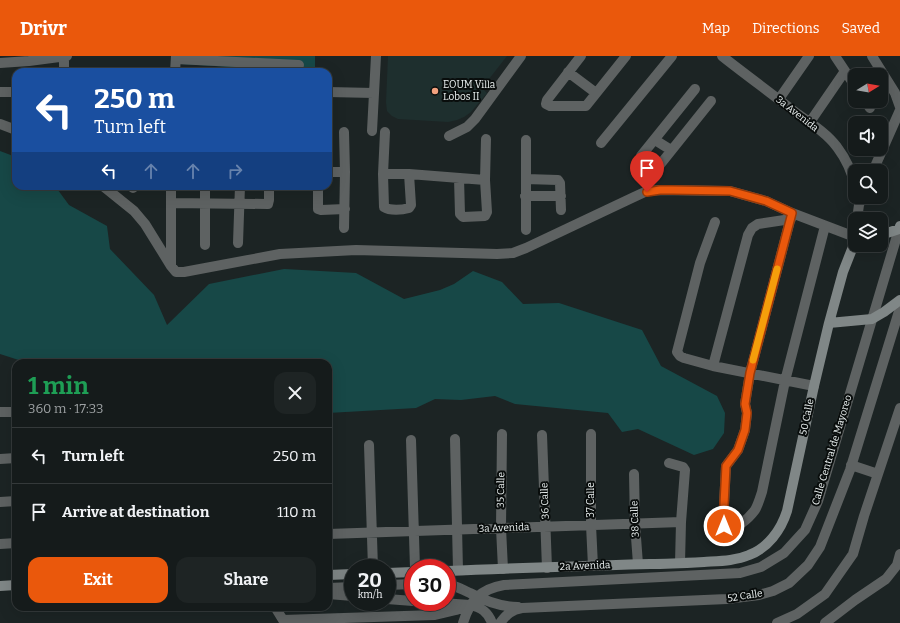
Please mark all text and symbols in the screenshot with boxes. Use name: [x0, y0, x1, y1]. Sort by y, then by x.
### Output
text: Drivr: [20, 17, 67, 40]
text: Map: [702, 20, 730, 37]
text: Directions: [752, 20, 820, 37]
text: Saved: [842, 20, 880, 37]
north arrow: [848, 68, 888, 108]
map controls: [848, 68, 888, 252]
place label: EOUM Villa Lobos II: [443, 79, 496, 103]
text: 250 m: [94, 82, 175, 115]
icon: left: [28, 84, 80, 136]
marker: EOUM Villa Lobos II: [430, 86, 440, 96]
street label: 3a Avenida: [773, 94, 821, 135]
text: Turn left: [94, 116, 166, 138]
button: sound: [848, 116, 888, 156]
pin: [630, 151, 664, 192]
icon: arrive: [636, 157, 658, 179]
icon: left: [98, 160, 120, 182]
icon: ahead: [140, 160, 162, 182]
icon: ahead: [182, 160, 204, 182]
icon: right: [224, 160, 246, 182]
button: search: [848, 164, 888, 204]
button: layers: [848, 212, 888, 252]
text: 1 min: [28, 372, 89, 400]
button: close: [274, 372, 316, 414]
street label: Calle Central de Mayoreo: [810, 393, 855, 507]
street label: 50 Calle: [797, 398, 817, 436]
text: 360 m · 17:33: [28, 401, 103, 416]
icon: left: [28, 445, 50, 467]
text: Turn left: [62, 447, 124, 465]
text: 250 m: [273, 447, 316, 465]
street label: 35 Calle: [495, 472, 507, 508]
street label: 37 Calle: [585, 482, 597, 518]
street label: 36 Calle: [538, 483, 552, 519]
street label: 38 Calle: [628, 500, 642, 538]
icon: arrive: [28, 501, 50, 523]
text: Arrive at destination: [62, 503, 209, 521]
text: 110 m: [277, 503, 316, 521]
position arrow: [703, 505, 745, 547]
street label: 3a Avenida: [478, 521, 530, 535]
button: Exit: [28, 557, 168, 603]
button: Share: [176, 557, 316, 603]
speed limit sign: 30: [404, 559, 456, 611]
street label: 2a Avenida: [559, 559, 611, 573]
text: 20: [358, 568, 382, 592]
street label: 52 Calle: [726, 587, 764, 605]
text: km/h: [358, 589, 382, 601]

